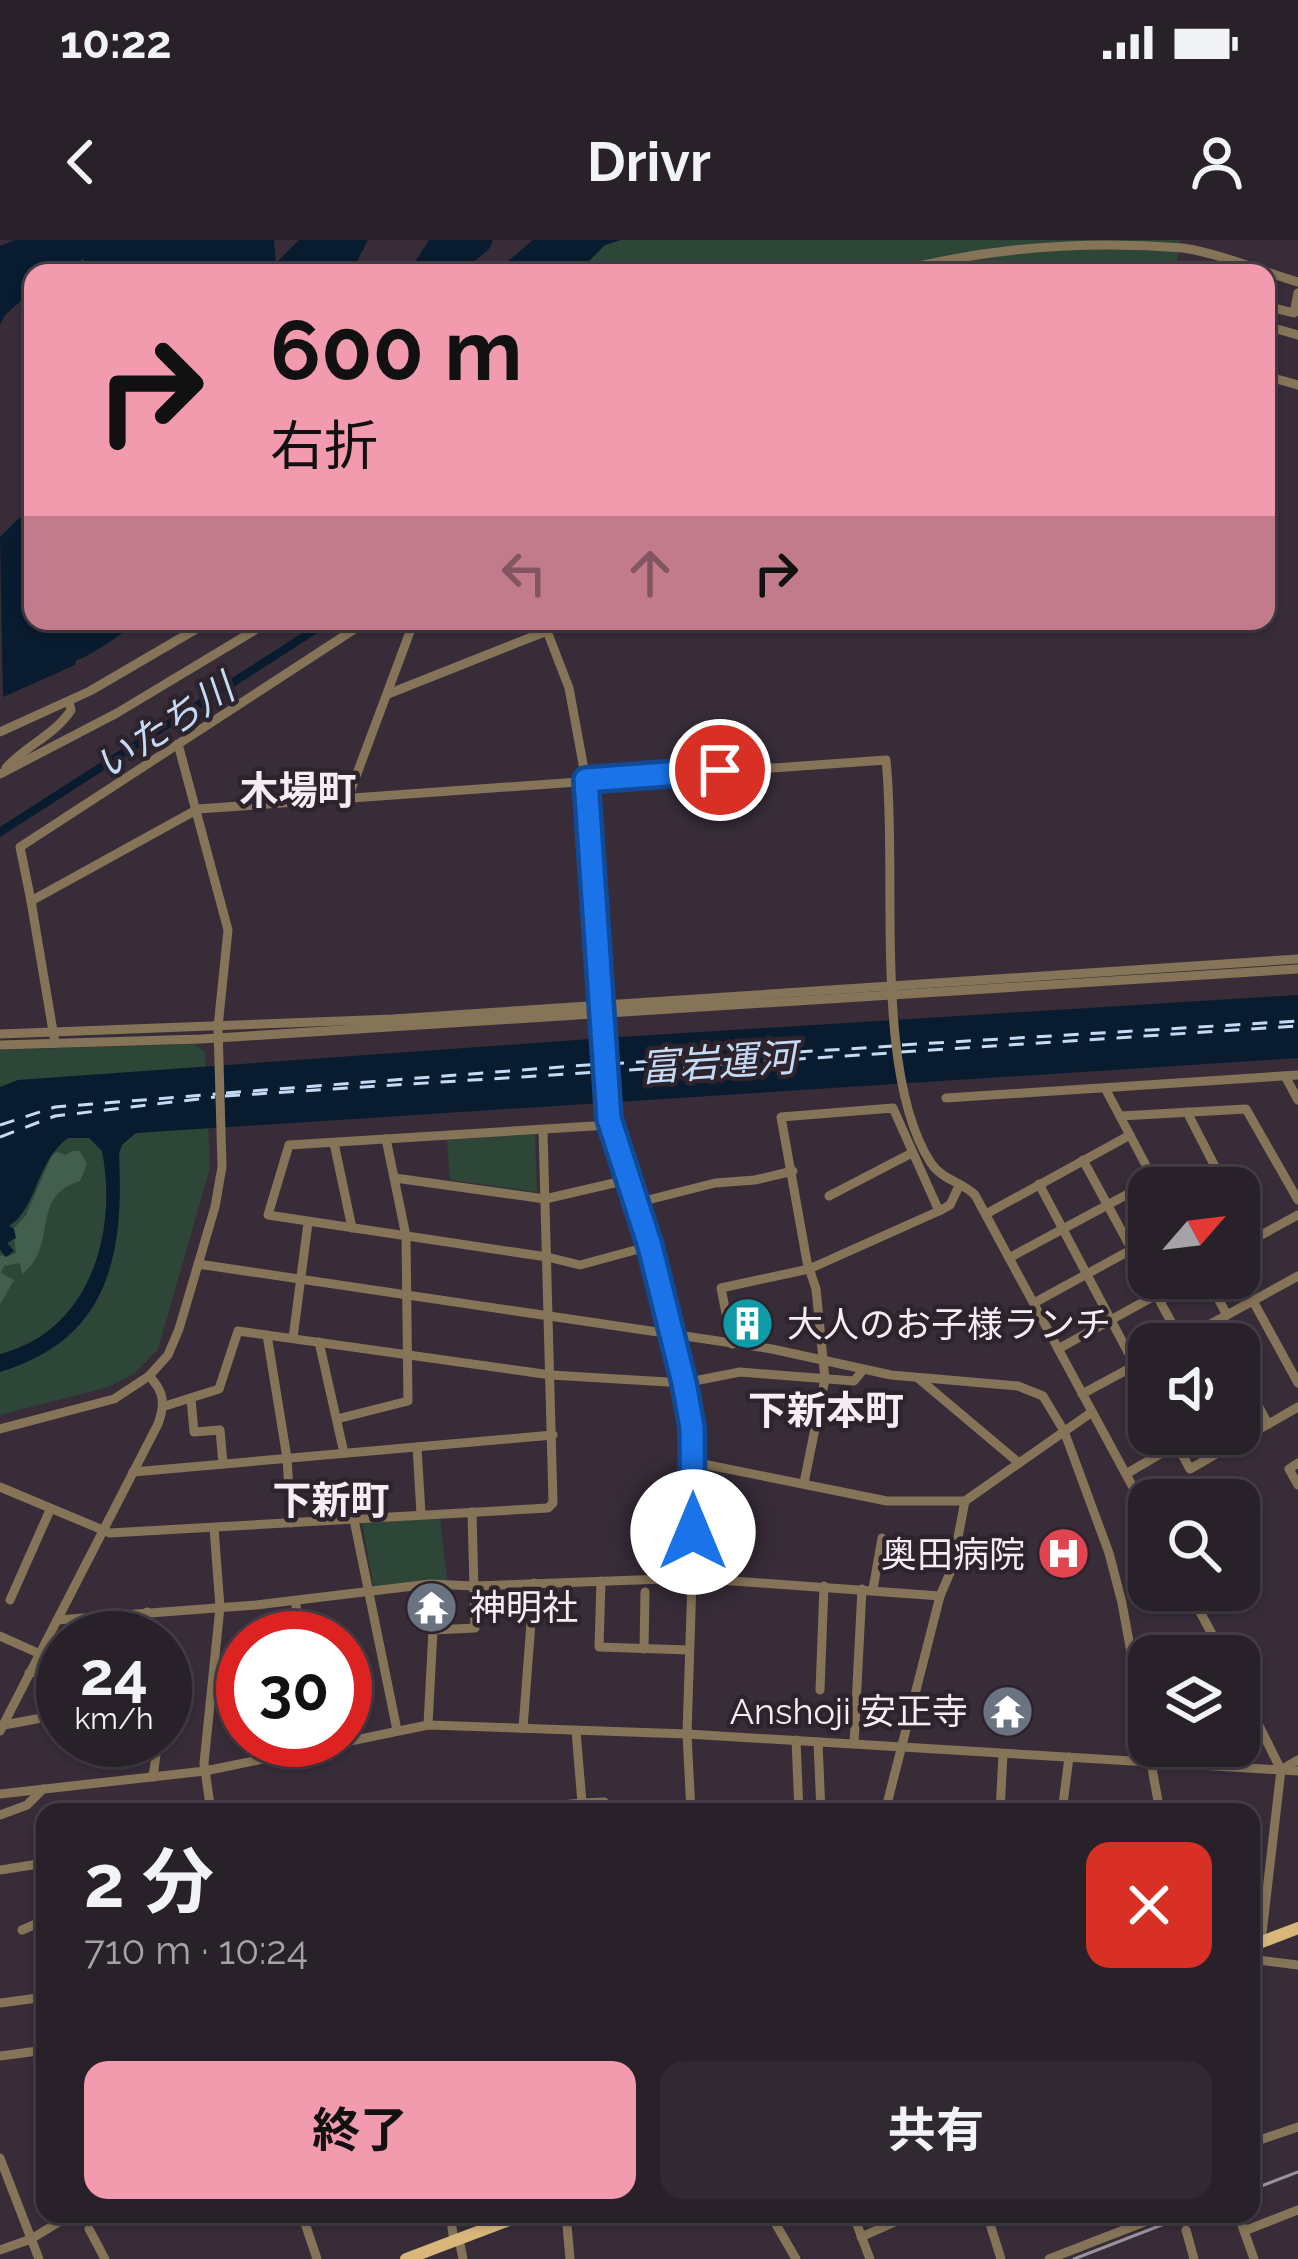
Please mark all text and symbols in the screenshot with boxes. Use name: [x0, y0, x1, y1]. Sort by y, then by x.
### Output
text: 10:22: [60, 16, 172, 69]
icon: back: [48, 129, 114, 195]
icon: person: [1184, 129, 1250, 195]
text: Drivr: [587, 130, 711, 194]
text: 600 m: [270, 301, 523, 400]
icon: right: [72, 312, 228, 468]
text: 右折: [270, 414, 378, 478]
icon: left: [491, 540, 557, 606]
icon: ahead: [617, 540, 683, 606]
icon: right: [743, 540, 809, 606]
water label: いたち川: [86, 662, 245, 788]
pin: [669, 719, 771, 821]
icon: arrive: [687, 737, 753, 803]
district label: 木場町: [239, 767, 357, 813]
water label: 富岩運河: [639, 1033, 804, 1090]
north arrow: [1128, 1167, 1260, 1299]
map controls: [1128, 1167, 1260, 1767]
building icon: 大人のお子様ランチ: [720, 1296, 776, 1352]
place label: 大人のお子様ランチ: [787, 1303, 1111, 1345]
button: sound: [1128, 1323, 1260, 1455]
district label: 下新本町: [748, 1387, 904, 1433]
position arrow: [630, 1469, 756, 1595]
district label: 下新町: [272, 1477, 390, 1523]
button: search: [1128, 1479, 1260, 1611]
hospital icon: 奥田病院: [1036, 1526, 1092, 1582]
place label: 奥田病院: [881, 1533, 1025, 1575]
temple icon: 神明社: [403, 1579, 459, 1635]
place label: 神明社: [470, 1586, 578, 1628]
speed limit sign: 30: [216, 1611, 372, 1767]
button: layers: [1128, 1635, 1260, 1767]
text: 24: [80, 1639, 148, 1709]
temple icon: Anshoji 安正寺: [979, 1683, 1035, 1739]
place label: Anshoji 安正寺: [730, 1690, 968, 1732]
text: km/h: [74, 1701, 154, 1736]
text: 2 分: [84, 1839, 214, 1924]
button: close: [1086, 1842, 1212, 1968]
text: 710 m · 10:24: [84, 1927, 308, 1973]
button: 終了: [84, 2061, 636, 2199]
button: 共有: [660, 2061, 1212, 2199]

